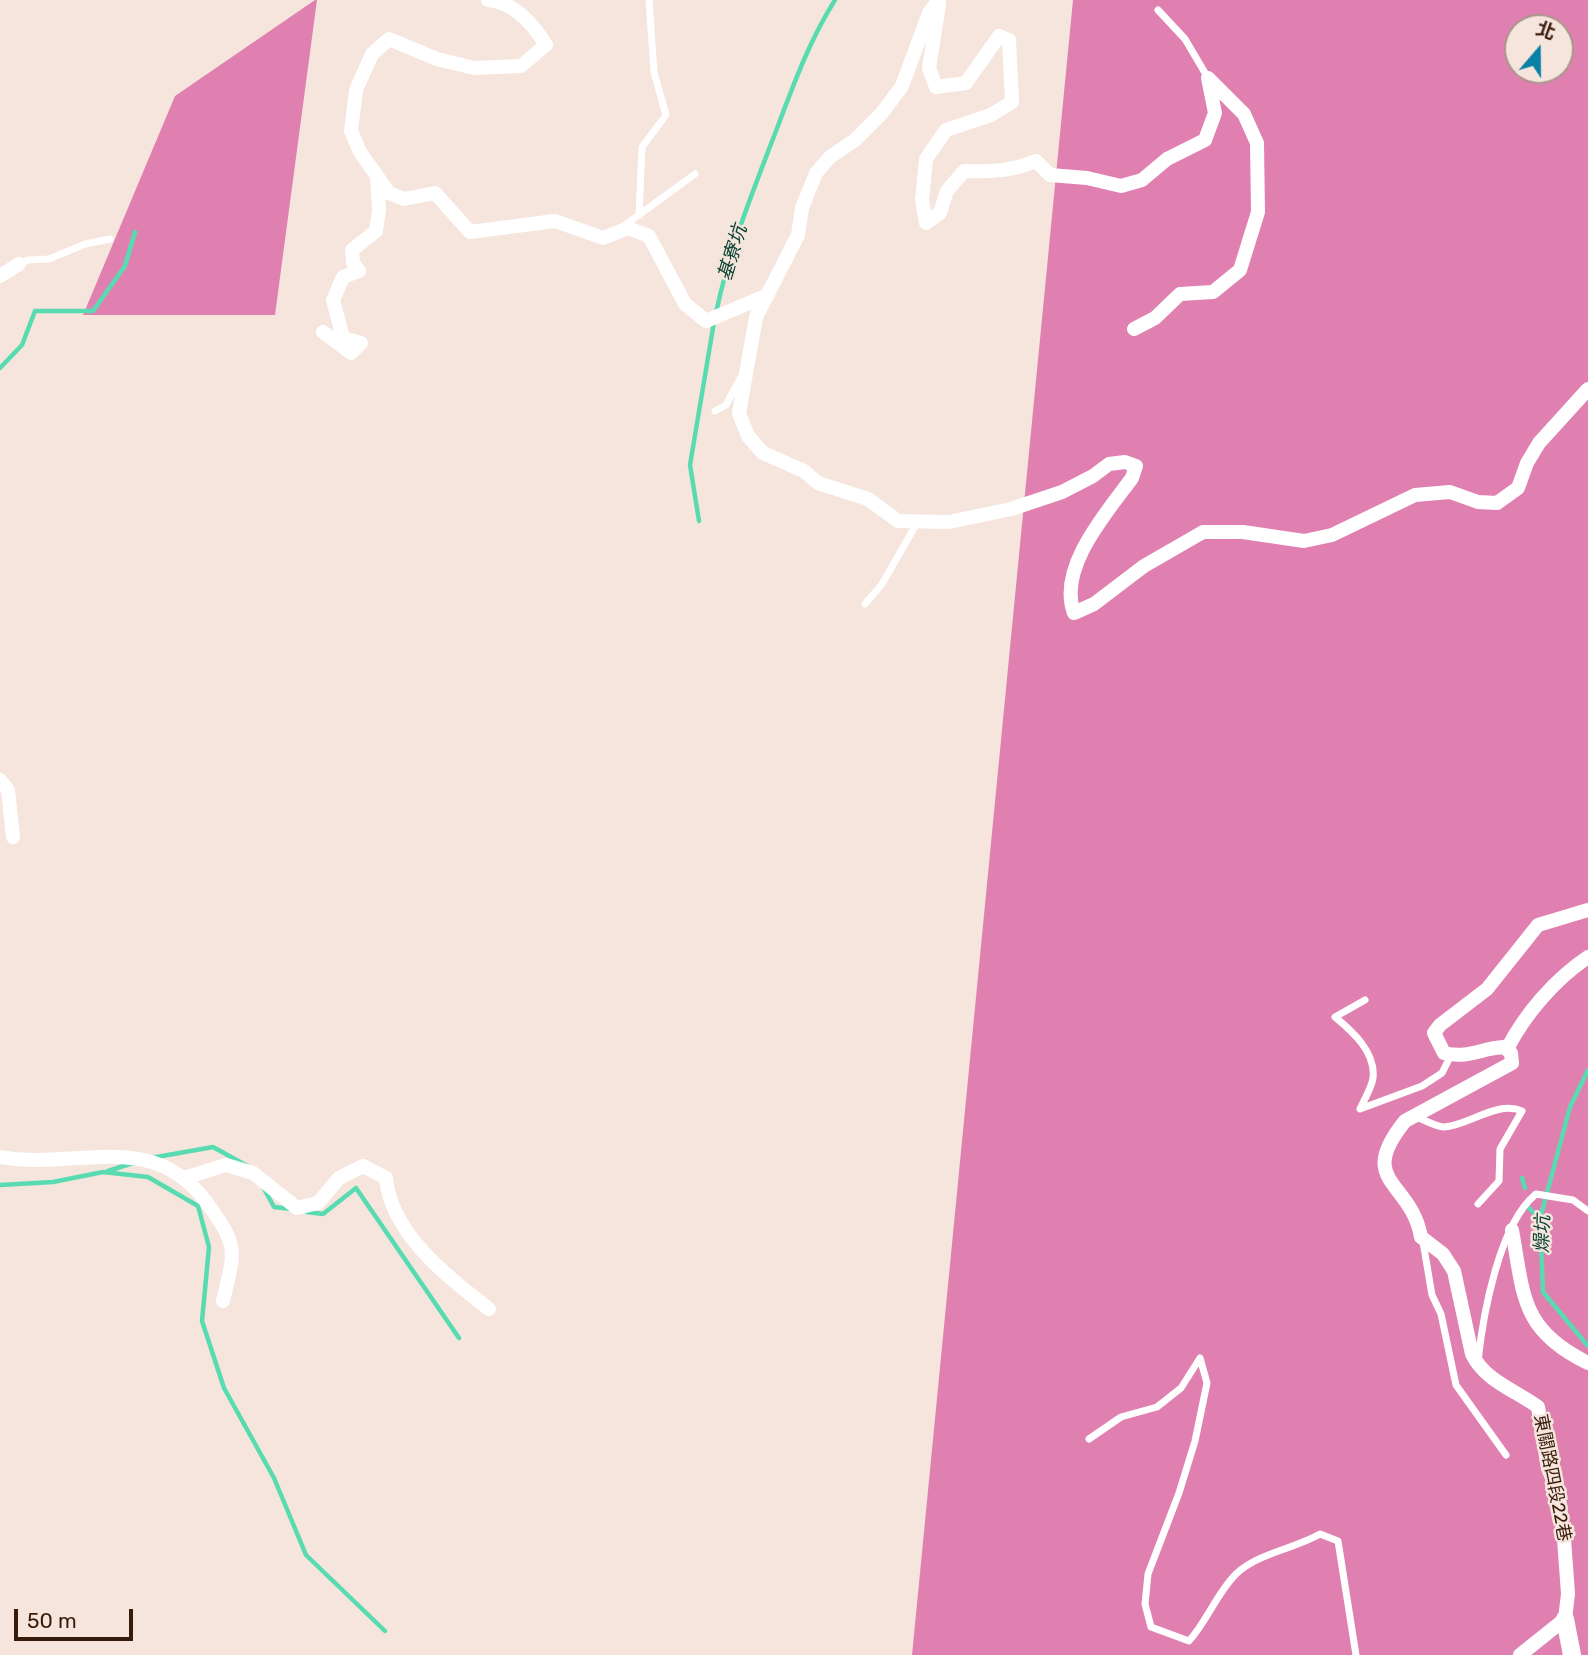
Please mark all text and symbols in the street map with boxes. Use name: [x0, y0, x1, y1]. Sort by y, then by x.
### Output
north arrow: [1504, 14, 1574, 84]
text: 北: [1533, 17, 1559, 45]
water label: 基寮坑: [714, 222, 752, 284]
water label: 燥坑: [1531, 1215, 1555, 1253]
street label: 東關路四段22巷: [1529, 1413, 1575, 1543]
scale bar: [18, 1596, 136, 1640]
text: 50 m: [27, 1608, 77, 1633]

